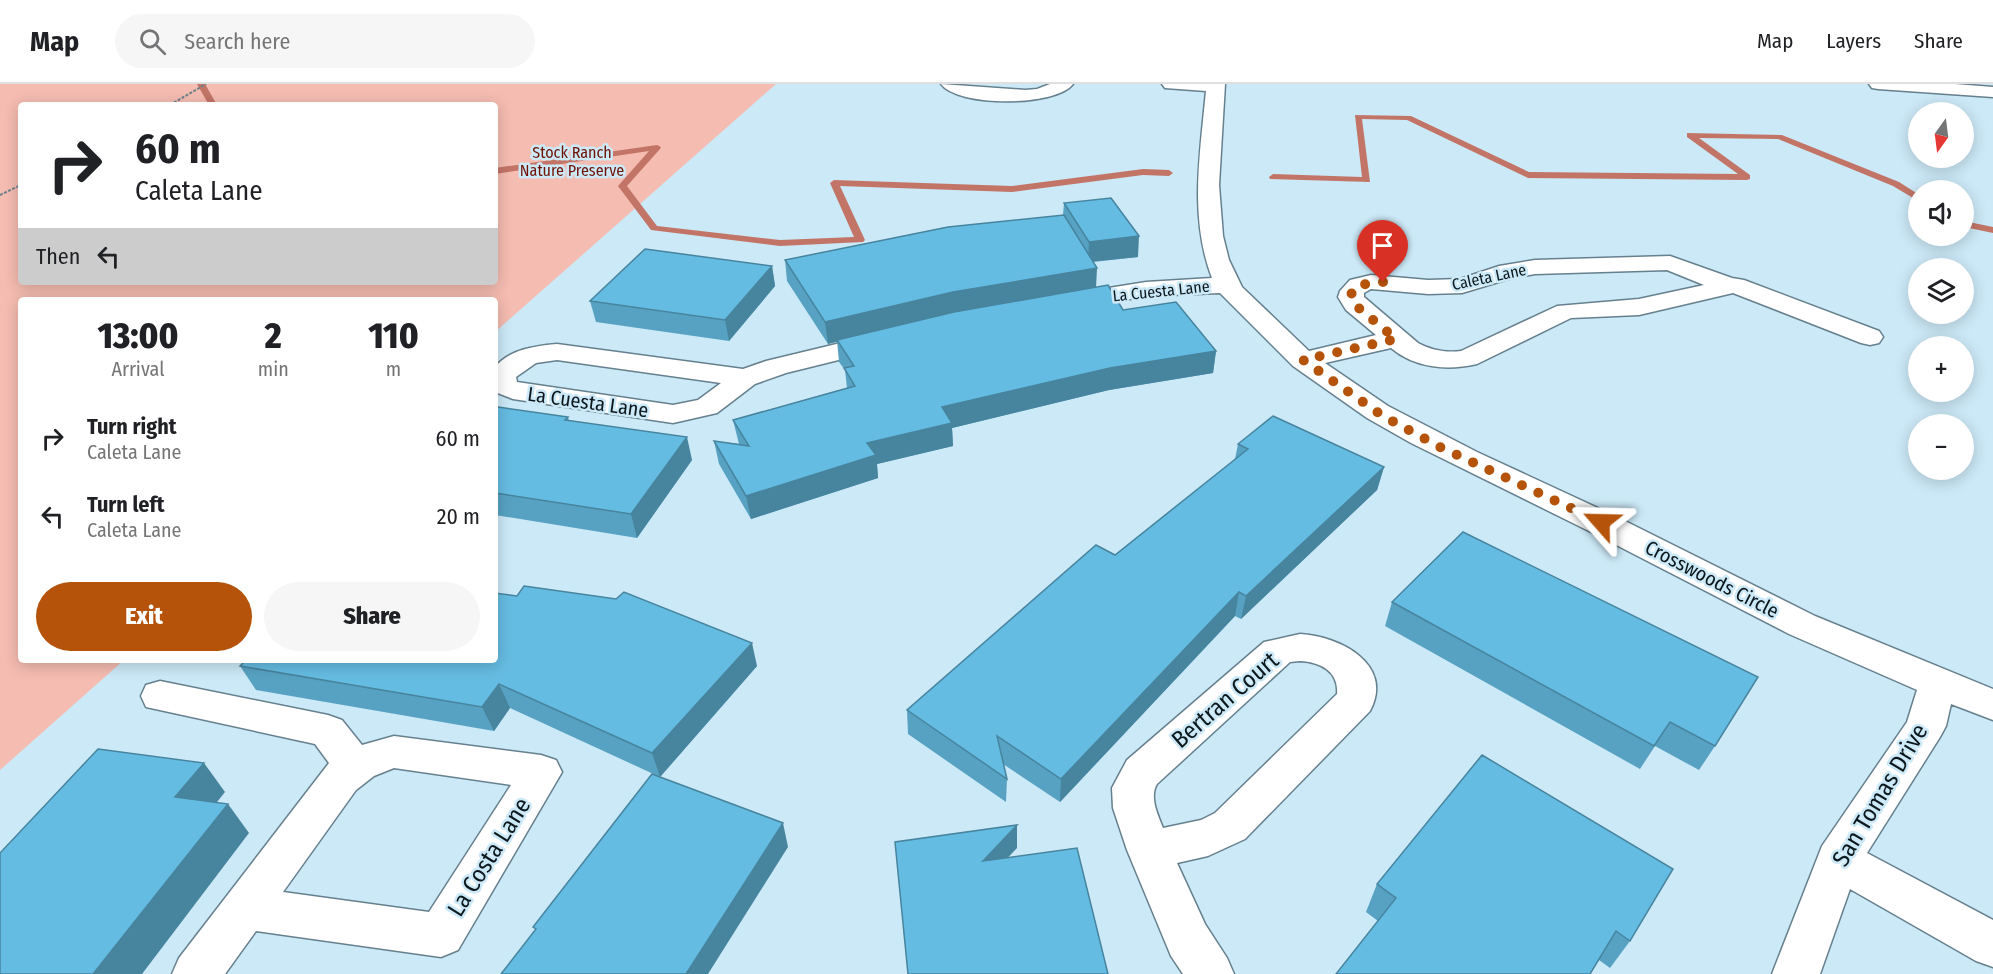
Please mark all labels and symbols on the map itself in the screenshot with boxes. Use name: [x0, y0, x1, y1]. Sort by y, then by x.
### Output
north arrow: [1908, 102, 1974, 168]
park label: Stock Ranch Nature Preserve: [520, 143, 624, 180]
pin: [1357, 220, 1408, 282]
street label: Caleta Lane: [1450, 260, 1528, 294]
street label: La Cuesta Lane: [1112, 276, 1211, 306]
street label: La Cuesta Lane: [526, 382, 650, 422]
position arrow: [1569, 490, 1633, 554]
street label: Crosswoods Circle: [1641, 535, 1783, 623]
street label: Bertran Court: [1166, 646, 1284, 754]
street label: San Tomas Drive: [1827, 719, 1933, 871]
street label: La Costa Lane: [442, 793, 536, 921]

